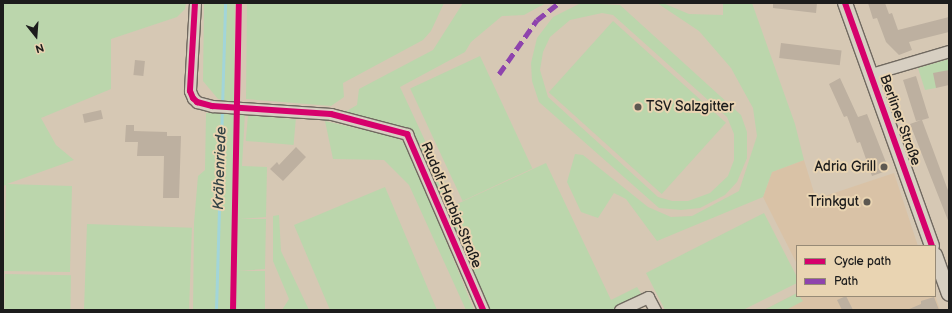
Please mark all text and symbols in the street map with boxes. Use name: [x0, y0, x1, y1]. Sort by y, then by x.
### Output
north arrow: [16, 16, 56, 56]
text: N: [34, 41, 46, 55]
street label: Berliner Straße: [876, 72, 924, 168]
place label: TSV Salzgitter: [646, 99, 734, 115]
marker: TSV Salzgitter: [633, 102, 643, 112]
water label: Krähenriede: [210, 126, 230, 210]
street label: Rudolf-Harbig-Straße: [417, 139, 485, 271]
place label: Adria Grill: [815, 159, 876, 175]
marker: Adria Grill: [879, 162, 889, 172]
place label: Trinkgut: [808, 194, 859, 210]
marker: Trinkgut: [862, 197, 872, 207]
legend: [796, 245, 936, 297]
text: Cycle path: [834, 254, 891, 269]
text: Path: [834, 274, 858, 289]

